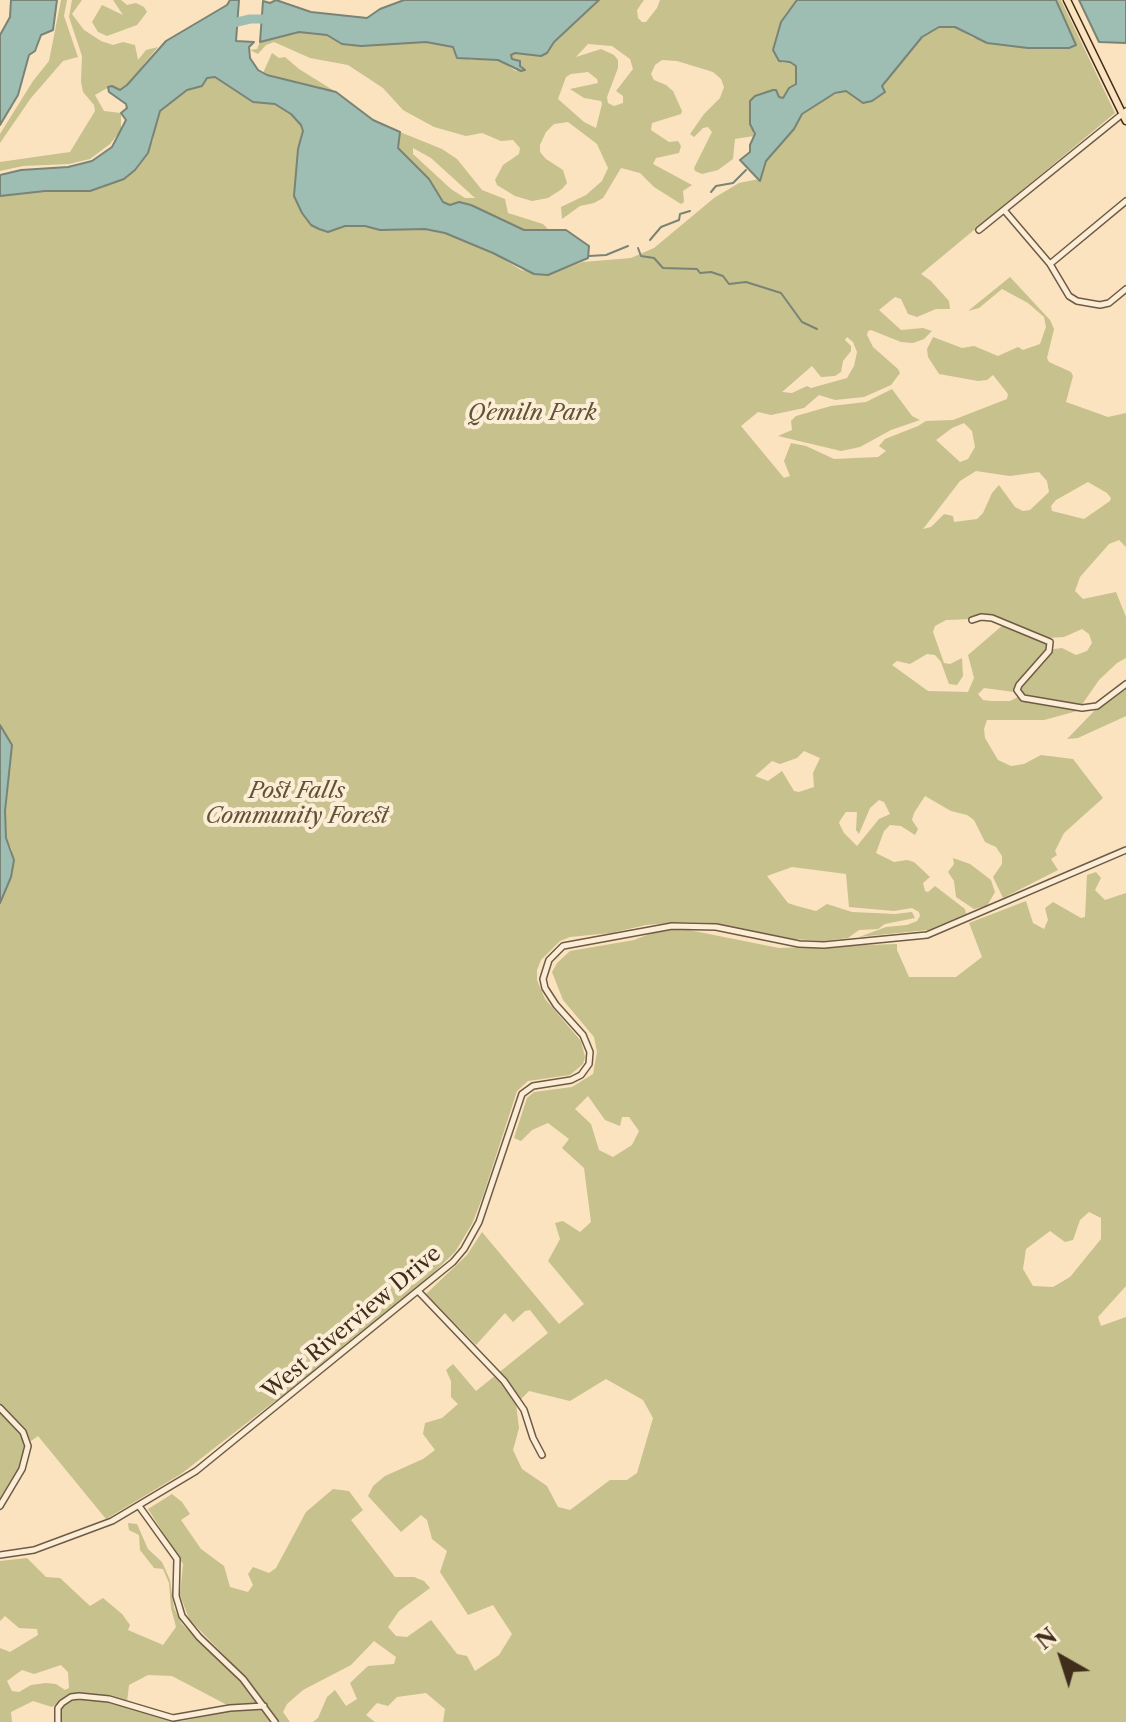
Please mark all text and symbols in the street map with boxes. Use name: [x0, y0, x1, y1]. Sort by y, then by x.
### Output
park label: Q'emiln Park: [467, 401, 597, 427]
park label: Post Falls Community Forest: [205, 779, 389, 830]
street label: West Riverview Drive: [257, 1241, 447, 1405]
north arrow: [1022, 1618, 1102, 1698]
text: N: [1031, 1622, 1063, 1655]

